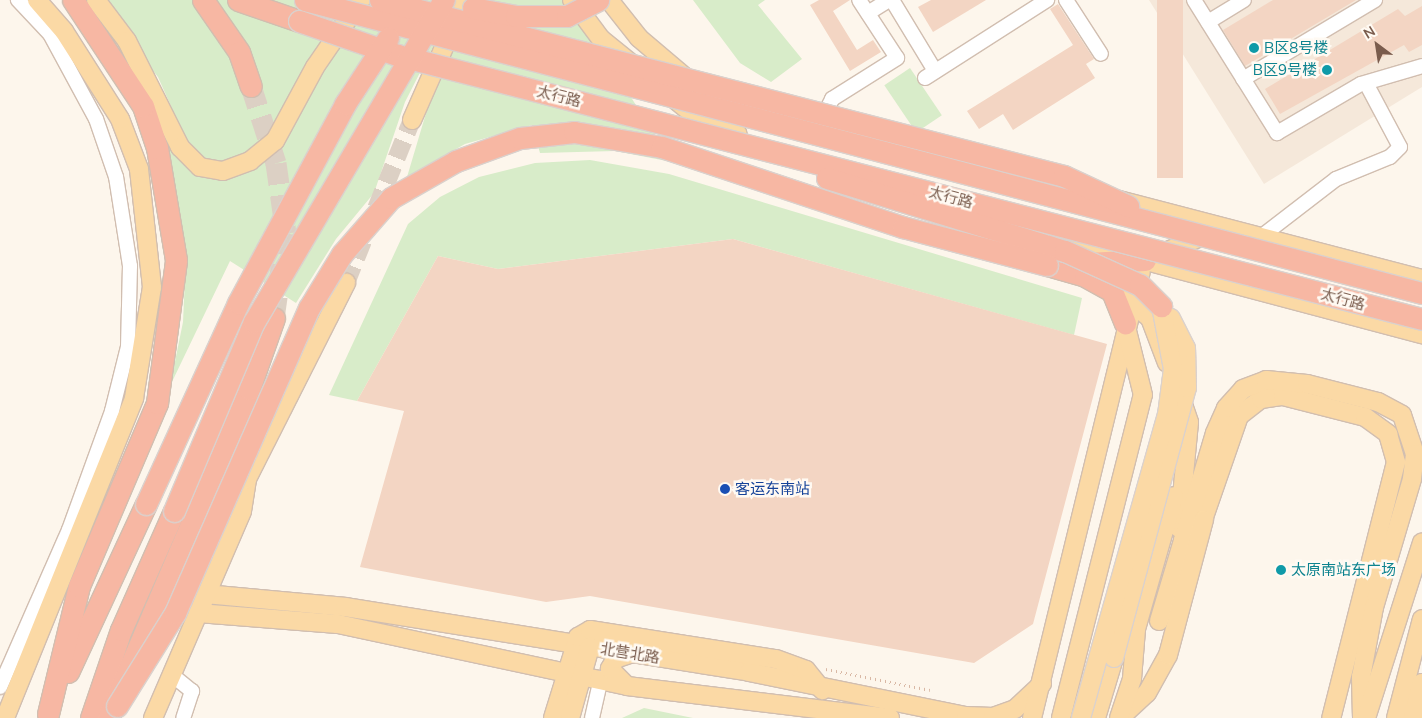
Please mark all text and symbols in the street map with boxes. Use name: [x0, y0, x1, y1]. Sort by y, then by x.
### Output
north arrow: [1352, 20, 1402, 70]
text: N: [1360, 22, 1378, 43]
place label: B区8号楼: [1264, 39, 1328, 57]
marker: B区8号楼: [1248, 42, 1260, 54]
place label: B区9号楼: [1253, 61, 1317, 79]
marker: B区9号楼: [1321, 64, 1333, 76]
street label: 太行路: [535, 82, 583, 110]
street label: 太行路: [927, 182, 975, 212]
street label: 太行路: [1319, 284, 1367, 314]
place label: 客运东南站: [735, 480, 810, 498]
marker: 客运东南站: [719, 483, 731, 495]
place label: 太原南站东广场: [1291, 561, 1396, 579]
marker: 太原南站东广场: [1275, 564, 1287, 576]
street label: 北营北路: [599, 639, 661, 667]

